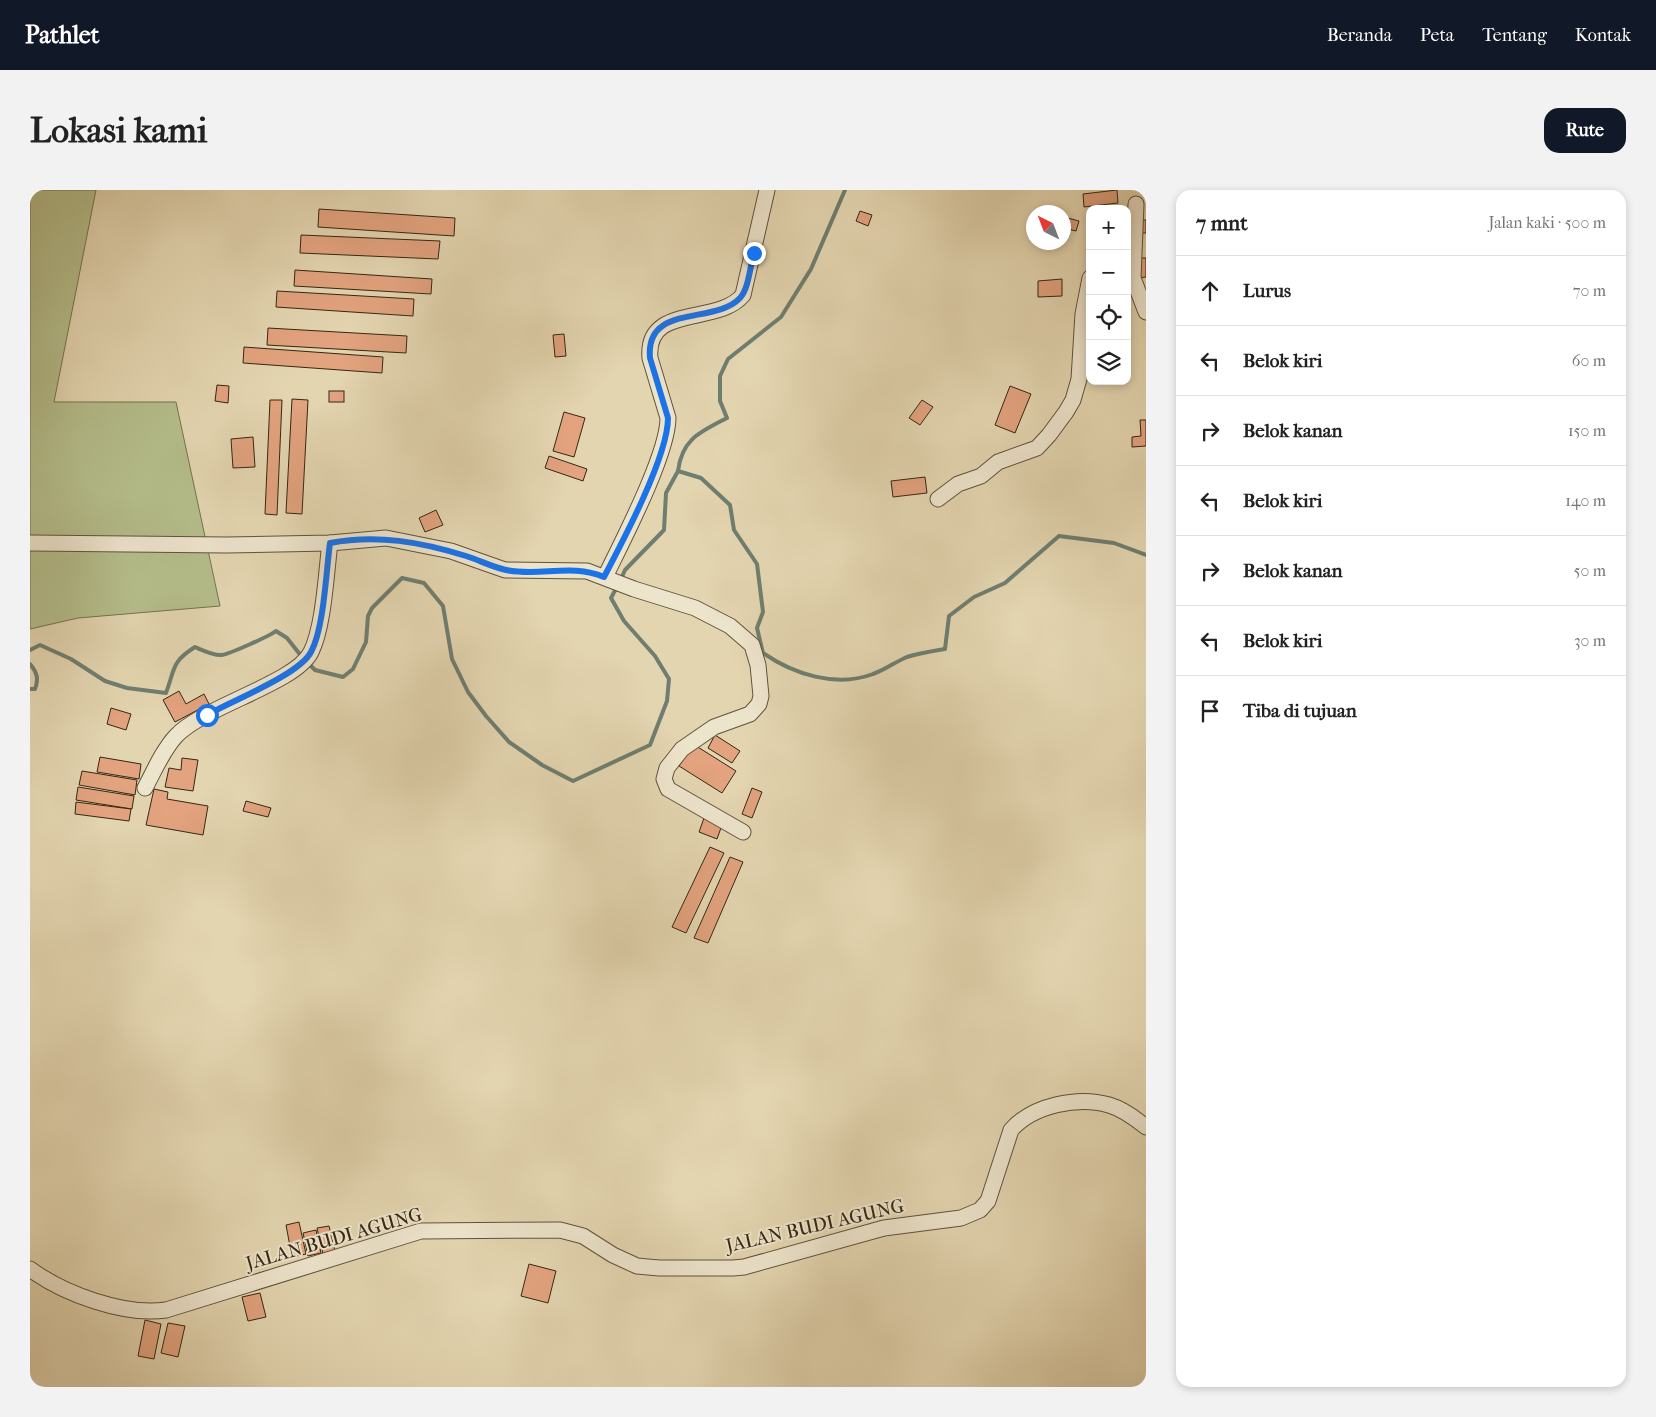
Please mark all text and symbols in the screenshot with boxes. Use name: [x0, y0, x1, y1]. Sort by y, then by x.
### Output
text: Pathlet: [25, 21, 99, 49]
text: Beranda: [1327, 25, 1392, 46]
text: Peta: [1420, 25, 1454, 46]
text: Tentang: [1482, 25, 1547, 46]
text: Kontak: [1575, 25, 1631, 46]
button: Rute: [1544, 108, 1626, 153]
text: Lokasi kami: [30, 110, 207, 151]
north arrow: [1026, 205, 1071, 250]
map controls: [1086, 205, 1131, 385]
button: +: [1086, 205, 1131, 250]
text: 7 mnt: [1196, 211, 1248, 235]
text: Jalan kaki · 500 m: [1488, 213, 1606, 232]
route end: [743, 242, 766, 265]
button: −: [1086, 250, 1131, 295]
icon: ahead: [1196, 277, 1224, 305]
text: Lurus: [1243, 280, 1291, 302]
text: 70 m: [1573, 281, 1606, 300]
button: locate: [1086, 295, 1131, 340]
button: layers: [1086, 340, 1131, 385]
icon: left: [1196, 347, 1224, 375]
text: Belok kiri: [1243, 350, 1322, 372]
text: 60 m: [1572, 351, 1606, 370]
icon: right: [1196, 417, 1224, 445]
text: Belok kanan: [1243, 420, 1343, 442]
text: 150 m: [1568, 421, 1606, 440]
icon: left: [1196, 487, 1224, 515]
text: Belok kiri: [1243, 490, 1322, 512]
text: 140 m: [1565, 491, 1606, 510]
icon: right: [1196, 557, 1224, 585]
text: Belok kanan: [1243, 560, 1343, 582]
text: 50 m: [1574, 561, 1606, 580]
icon: left: [1196, 627, 1224, 655]
text: Belok kiri: [1243, 630, 1322, 652]
text: 30 m: [1574, 631, 1606, 650]
icon: arrive: [1196, 697, 1224, 725]
text: Tiba di tujuan: [1243, 700, 1357, 722]
route start: [196, 704, 219, 727]
street label: JALAN BUDI AGUNG: [722, 1195, 906, 1258]
street label: JALAN BUDI AGUNG: [241, 1203, 425, 1275]

